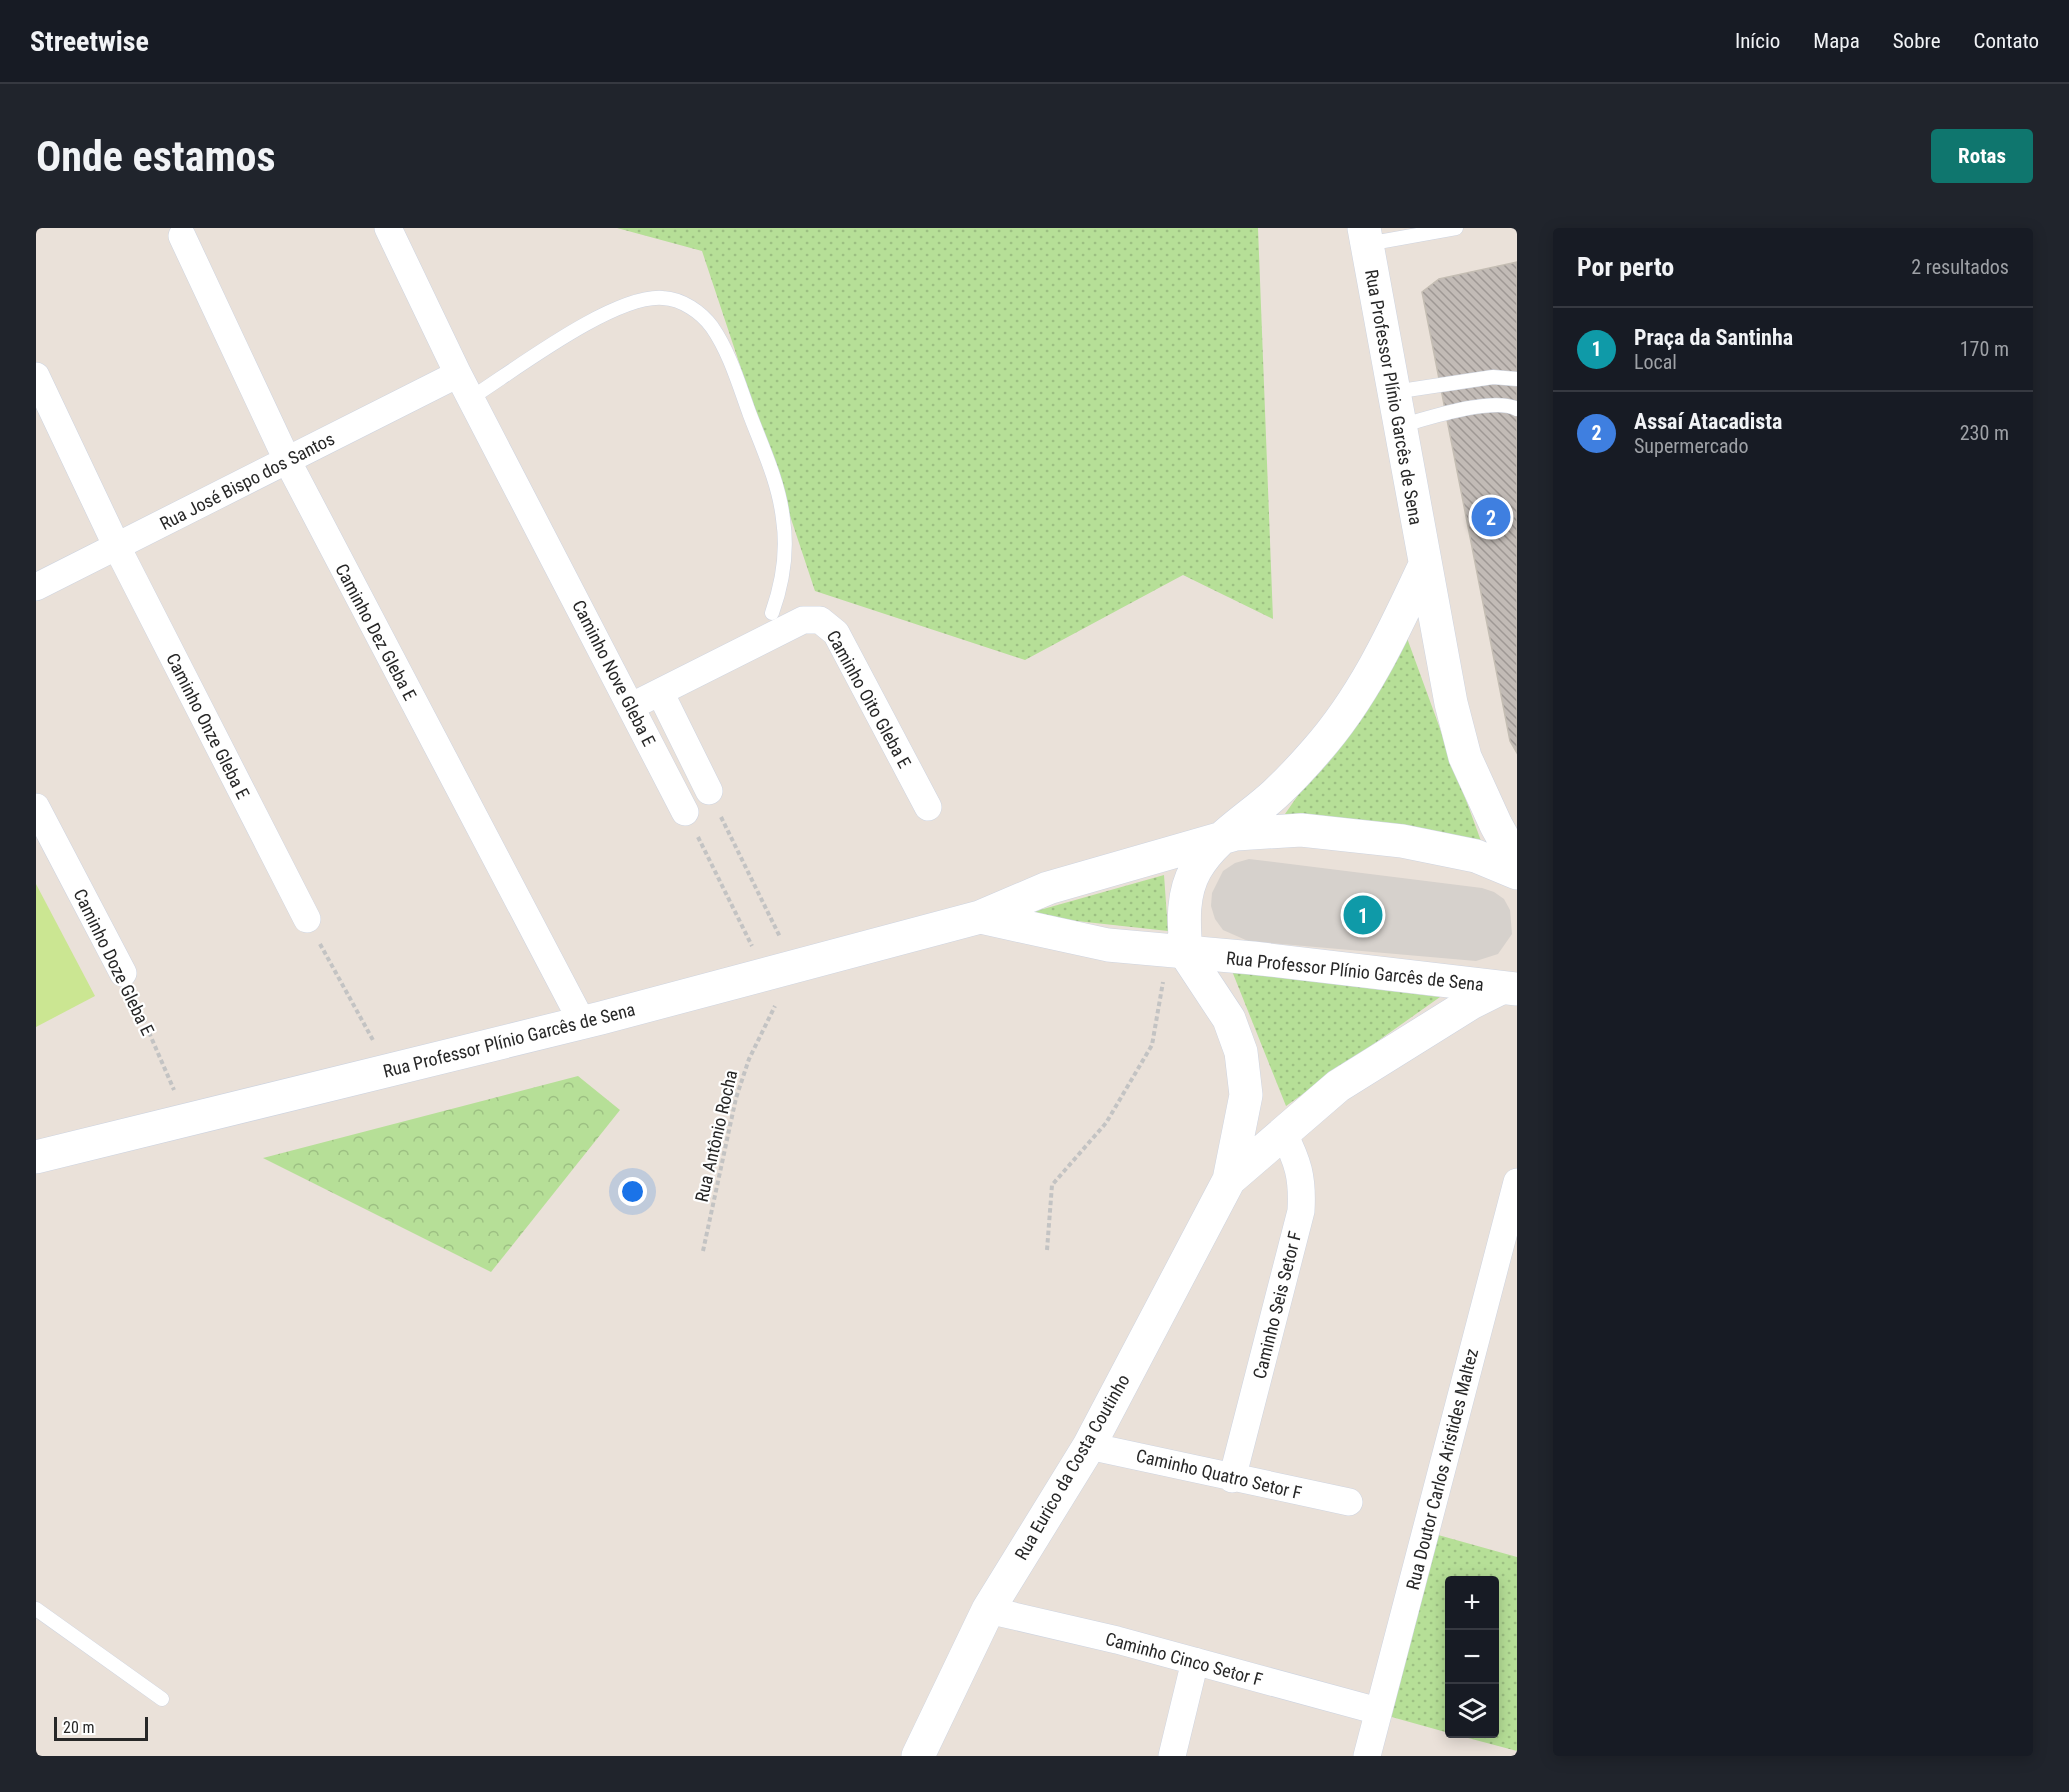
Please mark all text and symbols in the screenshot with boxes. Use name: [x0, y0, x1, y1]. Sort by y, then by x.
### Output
text: Streetwise: [30, 25, 149, 58]
text: Início: [1735, 29, 1780, 53]
text: Mapa: [1813, 29, 1860, 53]
text: Sobre: [1893, 29, 1941, 53]
text: Contato: [1974, 29, 2039, 53]
button: Rotas: [1931, 129, 2033, 183]
text: Onde estamos: [36, 132, 276, 181]
text: Por perto: [1577, 252, 1674, 282]
text: 2 resultados: [1911, 255, 2009, 279]
street label: Rua Professor Plínio Garcês de Sena: [1361, 268, 1427, 526]
text: Praça da Santinha: [1634, 325, 1793, 350]
text: 1: [1591, 337, 1602, 361]
text: 170 m: [1960, 337, 2009, 361]
text: Local: [1634, 350, 1677, 374]
text: Assaí Atacadista: [1634, 409, 1782, 434]
text: 2: [1591, 421, 1602, 445]
text: 230 m: [1960, 421, 2009, 445]
street label: Rua José Bispo dos Santos: [156, 428, 338, 534]
text: Supermercado: [1634, 434, 1749, 458]
pin: 2: [1472, 494, 1510, 540]
street label: Caminho Dez Gleba E: [331, 560, 421, 704]
street label: Caminho Nove Gleba E: [568, 596, 660, 750]
street label: Caminho Oito Gleba E: [822, 627, 916, 772]
street label: Caminho Onze Gleba E: [162, 650, 254, 802]
street label: Caminho Doze Gleba E: [69, 885, 159, 1039]
pin: 1: [1344, 892, 1382, 938]
street label: Rua Professor Plínio Garcês de Sena: [1225, 947, 1485, 995]
street label: Rua Professor Plínio Garcês de Sena: [381, 998, 637, 1082]
street label: Rua Antônio Rocha: [691, 1068, 741, 1204]
your location: [618, 1177, 647, 1206]
street label: Caminho Seis Setor F: [1248, 1229, 1306, 1381]
street label: Rua Doutor Carlos Aristides Maltez: [1402, 1346, 1482, 1592]
street label: Rua Eurico da Costa Coutinho: [1010, 1371, 1134, 1563]
street label: Caminho Quatro Setor F: [1134, 1445, 1304, 1503]
map controls: [1445, 1576, 1499, 1738]
button: +: [1445, 1576, 1499, 1630]
street label: Caminho Cinco Setor F: [1103, 1628, 1265, 1690]
button: −: [1445, 1630, 1499, 1684]
button: layers: [1445, 1684, 1499, 1738]
scale bar: [54, 1714, 148, 1742]
text: 20 m: [63, 1718, 95, 1737]

